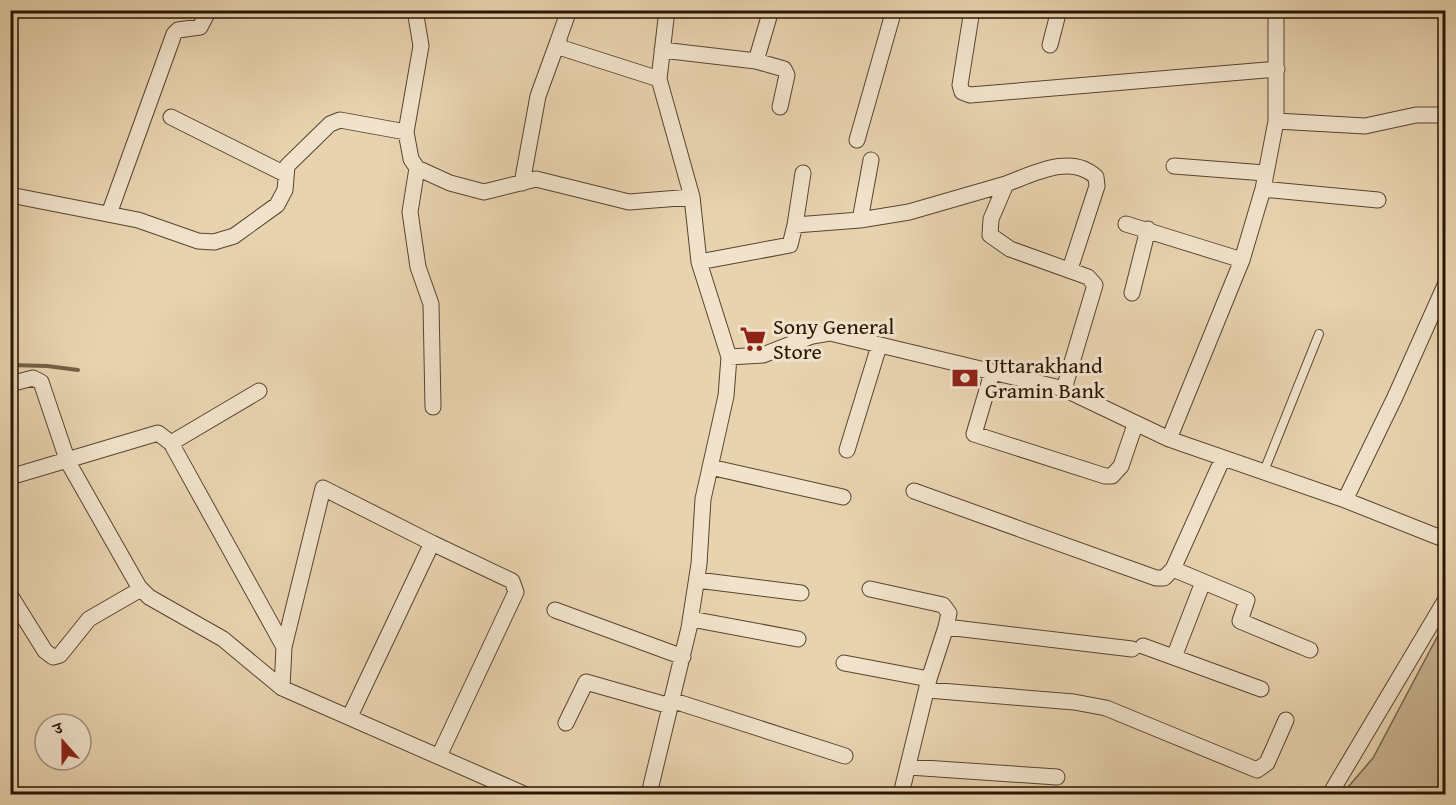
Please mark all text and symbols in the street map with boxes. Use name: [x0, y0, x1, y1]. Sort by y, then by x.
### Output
place label: Sony General Store: [773, 310, 895, 367]
supermarket icon: Sony General Store: [738, 324, 768, 354]
place label: Uttarakhand Gramin Bank: [985, 349, 1106, 406]
bank icon: Uttarakhand Gramin Bank: [950, 363, 980, 393]
north arrow: [33, 712, 93, 772]
text: उ: [49, 715, 67, 741]

